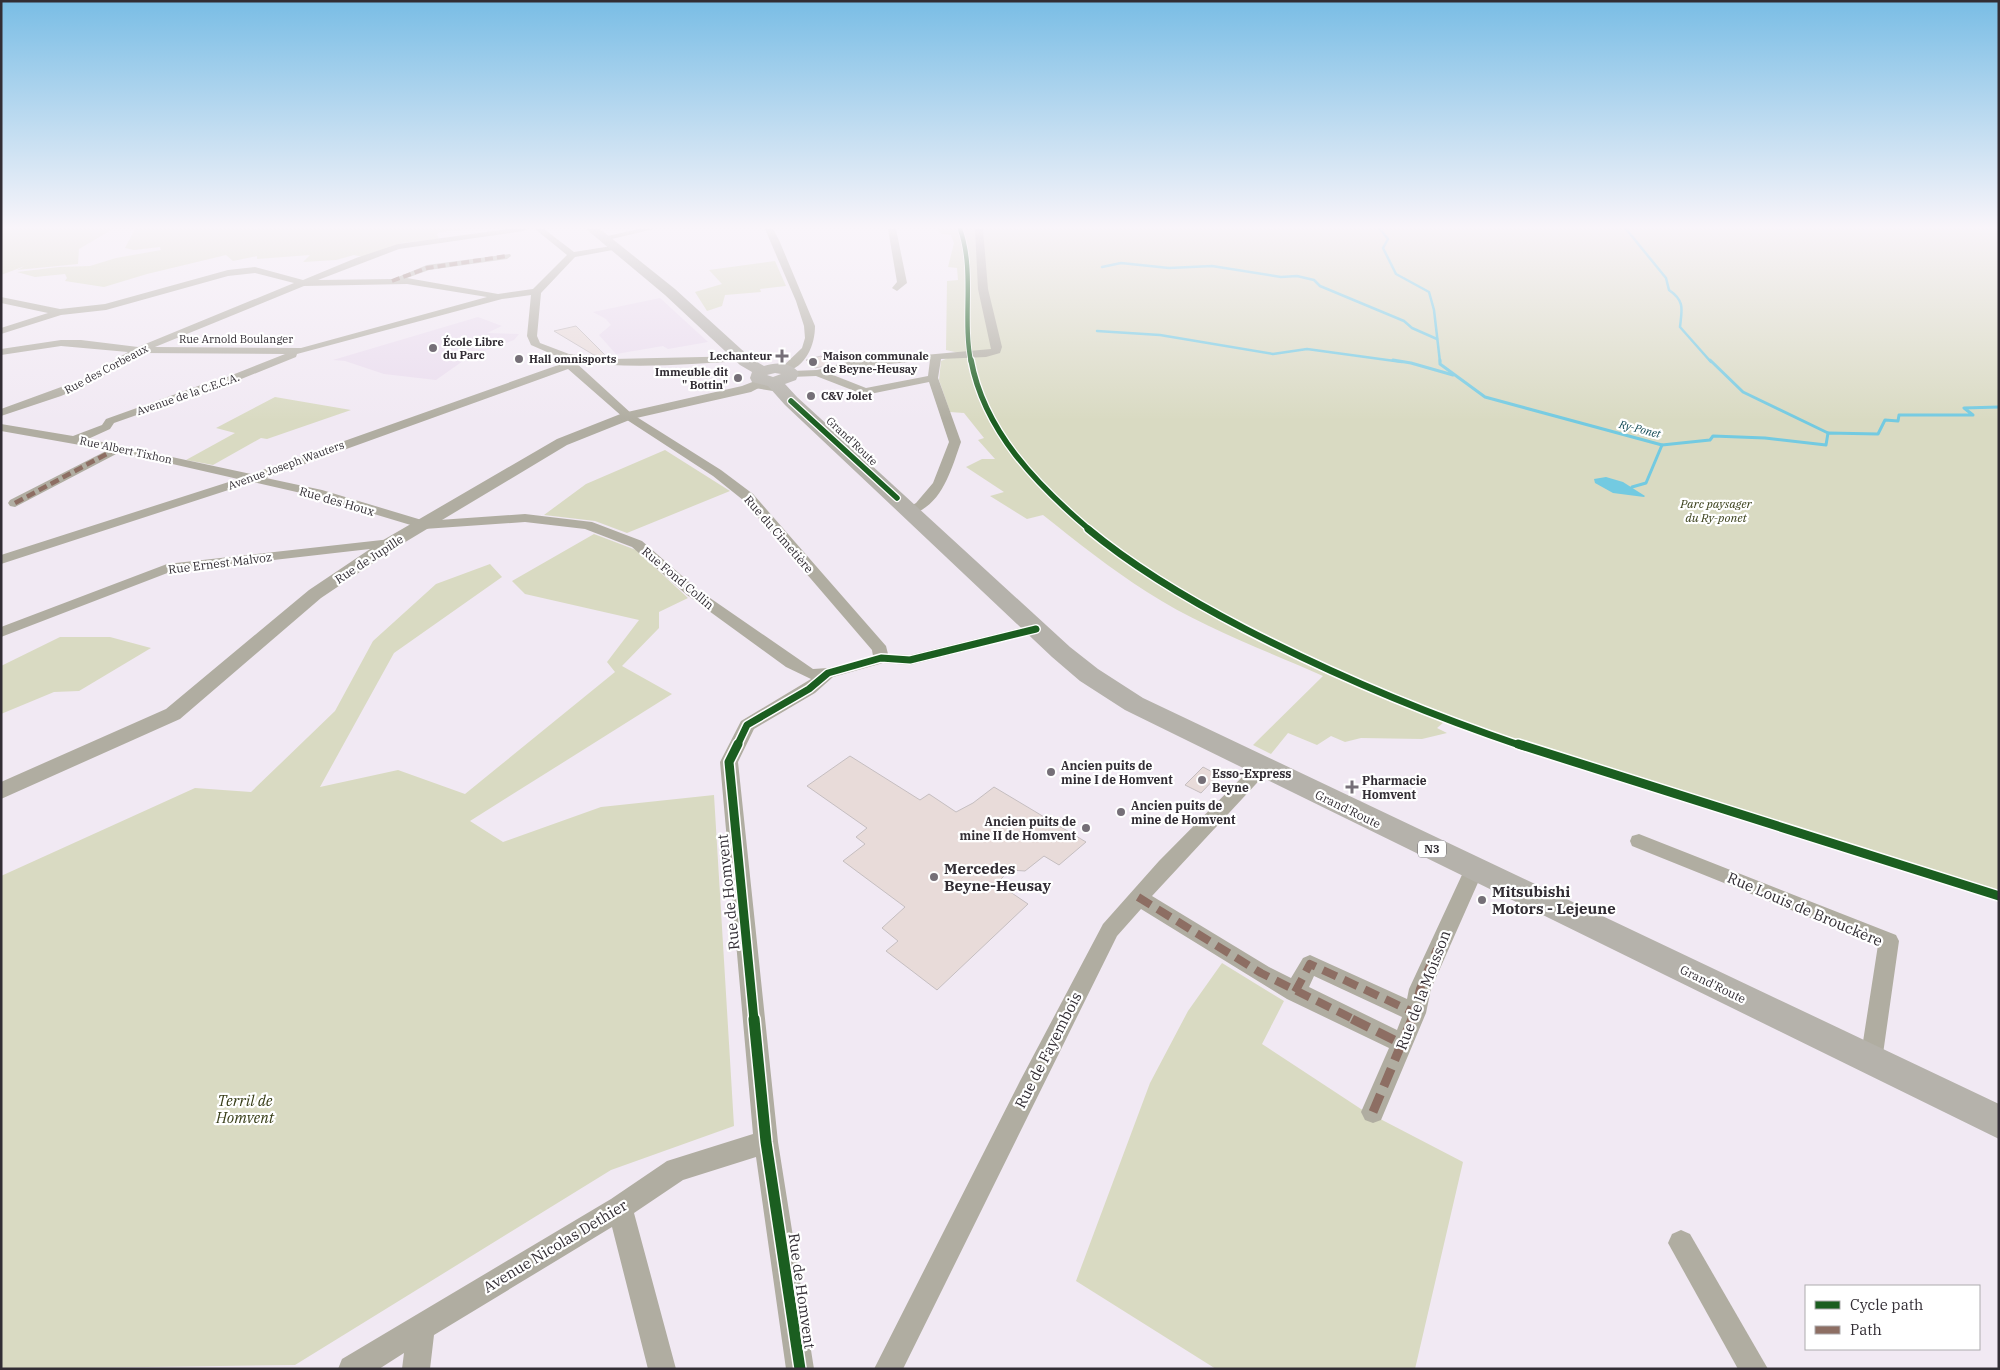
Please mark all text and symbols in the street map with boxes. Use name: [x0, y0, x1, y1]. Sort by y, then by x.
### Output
street label: Rue Arnold Boulanger: [179, 332, 293, 346]
place label: École Libre du Parc: [443, 334, 504, 362]
street label: Rue des Corbeaux: [62, 341, 150, 397]
marker: École Libre du Parc: [427, 342, 439, 354]
place label: Lechanteur: [709, 349, 773, 363]
place label: Maison communale de Beyne-Heusay: [823, 349, 929, 376]
marker: Lechanteur: [776, 350, 788, 362]
place label: Hall omnisports: [529, 352, 617, 366]
marker: Hall omnisports: [513, 353, 525, 365]
marker: Maison communale de Beyne-Heusay: [807, 356, 819, 368]
place label: Immeuble dit " Bottin": [655, 365, 728, 392]
street label: Avenue de la C.E.C.A.: [135, 370, 241, 418]
marker: Immeuble dit " Bottin": [732, 372, 744, 384]
place label: C&V Jolet: [821, 389, 872, 403]
marker: C&V Jolet: [805, 390, 817, 402]
street label: Grand'Route: [823, 414, 881, 468]
water label: Ry-Ponet: [1617, 417, 1663, 441]
street label: Rue Albert Tixhon: [78, 433, 174, 467]
street label: Avenue Joseph Wauters: [226, 437, 346, 493]
street label: Rue des Houx: [298, 483, 377, 519]
street label: Rue du Cimetière: [741, 492, 817, 576]
park label: Parc paysager du Ry-ponet: [1679, 496, 1753, 525]
street label: Rue de Jupille: [332, 531, 406, 587]
street label: Rue Fond Collin: [639, 544, 717, 613]
street label: Rue Ernest Malvoz: [167, 549, 273, 577]
place label: Ancien puits de mine I de Homvent: [1061, 758, 1173, 787]
marker: Ancien puits de mine I de Homvent: [1045, 766, 1057, 778]
place label: Esso-Express Beyne: [1212, 766, 1291, 795]
place label: Pharmacie Homvent: [1362, 773, 1427, 802]
marker: Esso-Express Beyne: [1196, 774, 1208, 786]
marker: Pharmacie Homvent: [1346, 781, 1358, 793]
street label: Grand'Route: [1313, 787, 1383, 831]
place label: Ancien puits de mine de Homvent: [1131, 798, 1236, 827]
marker: Ancien puits de mine de Homvent: [1115, 806, 1127, 818]
place label: Ancien puits de mine II de Homvent: [960, 814, 1077, 843]
marker: Ancien puits de mine II de Homvent: [1080, 822, 1092, 834]
street label: Rue de Homvent: [712, 833, 744, 951]
road number: N3: [1418, 841, 1446, 858]
place label: Mercedes Beyne-Heusay: [944, 859, 1051, 895]
street label: Rue Louis de Brouckère: [1724, 868, 1886, 950]
marker: Mercedes Beyne-Heusay: [928, 871, 940, 883]
place label: Mitsubishi Motors - Lejeune: [1492, 882, 1616, 918]
marker: Mitsubishi Motors - Lejeune: [1476, 894, 1488, 906]
street label: Rue de la Moisson: [1391, 927, 1455, 1052]
street label: Grand'Route: [1678, 962, 1748, 1006]
street label: Rue de Fayembois: [1010, 989, 1086, 1111]
park label: Terril de Homvent: [215, 1091, 275, 1127]
street label: Avenue Nicolas Dethier: [479, 1195, 631, 1297]
street label: Rue de Homvent: [784, 1232, 820, 1350]
legend: [1805, 1285, 1980, 1350]
text: Cycle path: [1850, 1295, 1923, 1314]
text: Path: [1850, 1320, 1882, 1339]

